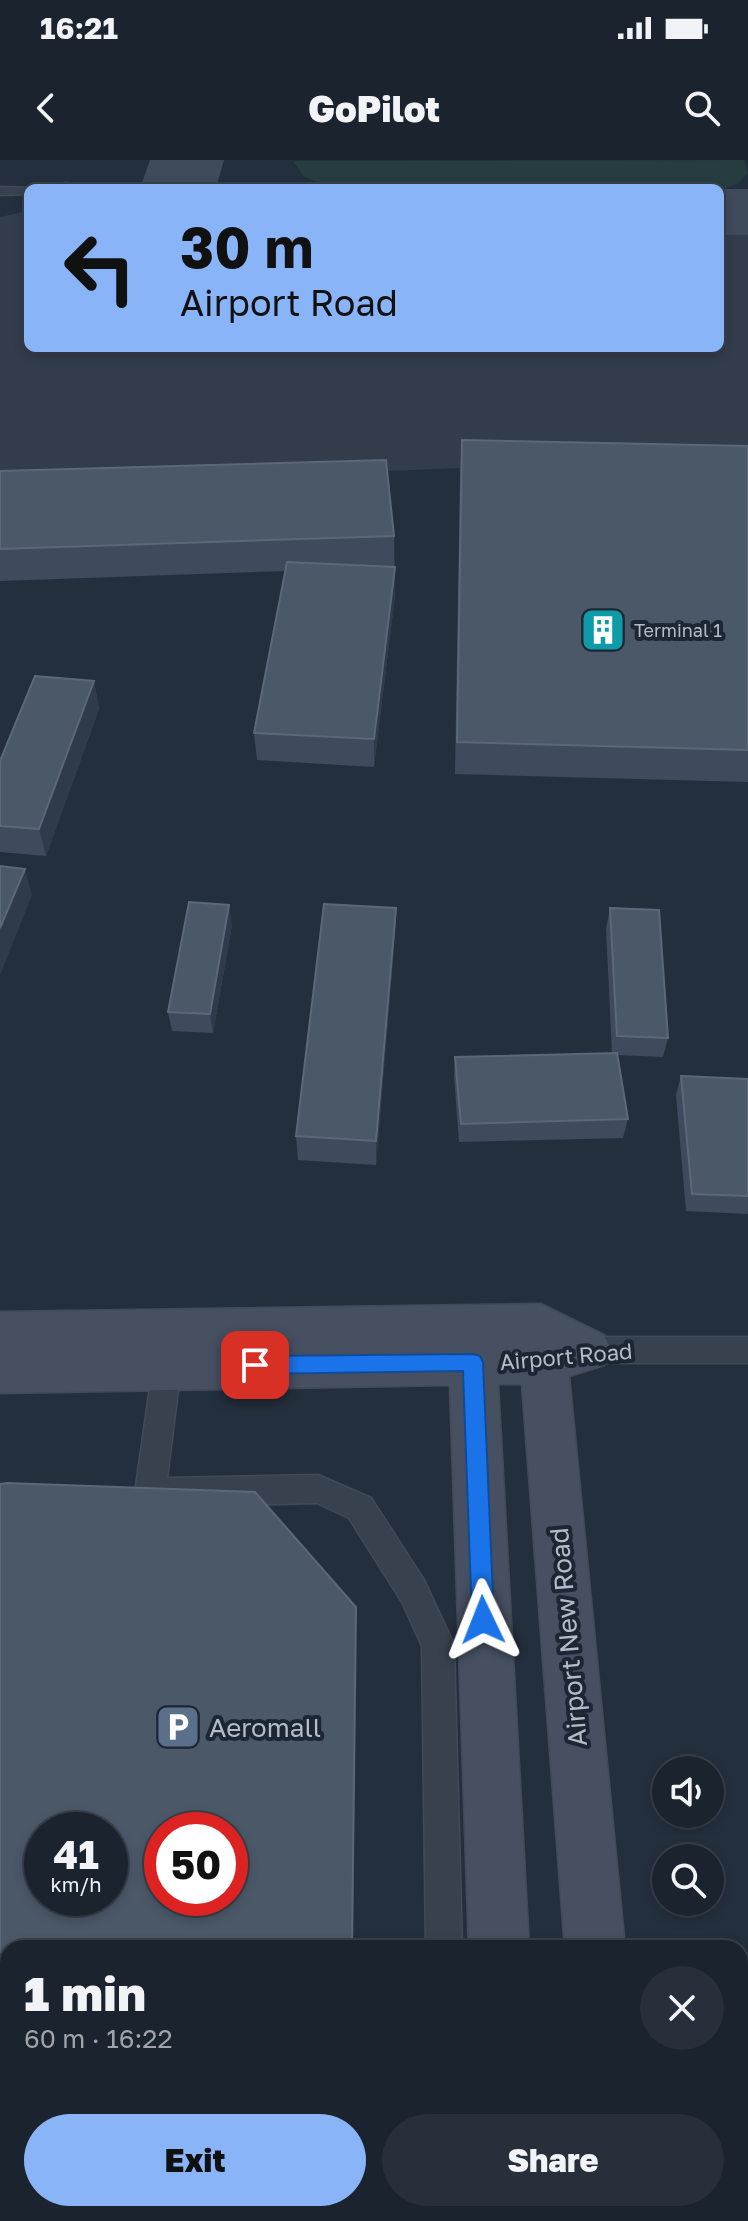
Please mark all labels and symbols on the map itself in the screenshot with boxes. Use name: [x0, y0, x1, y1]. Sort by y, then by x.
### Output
building icon: Terminal 1: [579, 606, 627, 654]
place label: Terminal 1: [634, 619, 722, 641]
pin: [221, 1331, 289, 1399]
street label: Airport Road: [498, 1337, 634, 1375]
street label: Airport New Road: [543, 1526, 593, 1748]
position arrow: [441, 1578, 525, 1662]
parking icon: Aeromall: [154, 1703, 202, 1751]
place label: Aeromall: [209, 1712, 321, 1743]
speed limit sign: 50: [144, 1812, 248, 1916]

